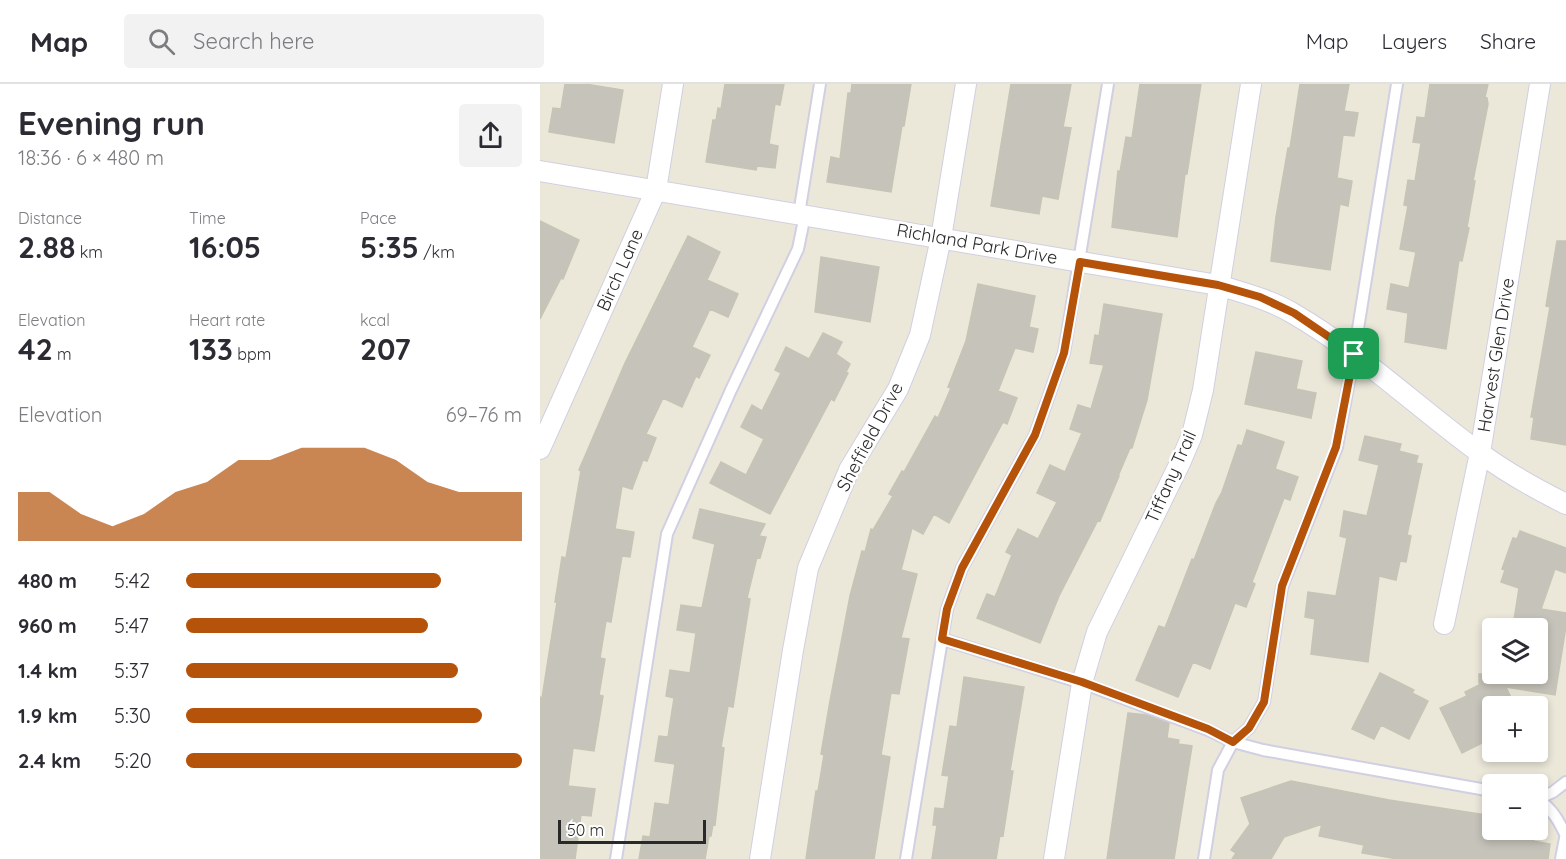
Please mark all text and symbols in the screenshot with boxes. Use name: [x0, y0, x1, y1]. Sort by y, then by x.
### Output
search box: [124, 14, 544, 68]
text: Map: [30, 24, 88, 59]
icon: search: [145, 25, 178, 58]
text: Search here: [193, 27, 315, 55]
text: Map: [1306, 28, 1349, 54]
text: Layers: [1382, 28, 1447, 54]
text: Share: [1480, 28, 1536, 54]
text: Evening run: [18, 102, 205, 143]
button: share: [459, 104, 522, 167]
text: 18:36 · 6 × 480 m: [18, 145, 164, 170]
text: Distance: [18, 208, 82, 228]
text: Time: [189, 208, 226, 228]
text: Pace: [360, 208, 396, 228]
street label: Richland Park Drive: [895, 218, 1059, 269]
street label: Birch Lane: [591, 225, 648, 314]
text: 2.88: [18, 228, 75, 266]
text: 16:05: [189, 228, 261, 266]
text: 5:35: [360, 228, 419, 266]
text: km: [75, 242, 103, 262]
text: /km: [419, 242, 455, 262]
street label: Harvest Glen Drive: [1472, 276, 1519, 434]
text: Elevation: [18, 310, 85, 330]
text: Heart rate: [189, 310, 265, 330]
text: kcal: [360, 310, 390, 330]
pin: [1328, 328, 1379, 379]
text: 42: [18, 330, 53, 368]
text: 133: [189, 330, 233, 368]
text: 207: [360, 330, 411, 368]
icon: arrive: [1337, 337, 1370, 370]
text: m: [53, 344, 72, 364]
text: bpm: [233, 344, 271, 364]
street label: Sheffield Drive: [831, 378, 908, 495]
text: Elevation: [18, 402, 102, 427]
text: 69–76 m: [446, 402, 522, 427]
street label: Tiffany Trail: [1140, 427, 1201, 527]
text: 480 m: [18, 568, 77, 593]
text: 5:42: [114, 568, 150, 593]
text: 960 m: [18, 613, 77, 638]
text: 5:47: [114, 613, 149, 638]
map controls: [1482, 618, 1548, 840]
button: layers: [1482, 618, 1548, 684]
text: 1.4 km: [18, 658, 77, 683]
text: 5:37: [114, 658, 149, 683]
button: +: [1482, 696, 1548, 762]
text: 1.9 km: [18, 703, 78, 728]
text: 5:30: [114, 703, 151, 728]
text: 2.4 km: [18, 748, 81, 773]
text: 5:20: [114, 748, 152, 773]
button: −: [1482, 774, 1548, 840]
scale bar: [558, 817, 706, 844]
text: 50 m: [567, 820, 604, 840]

